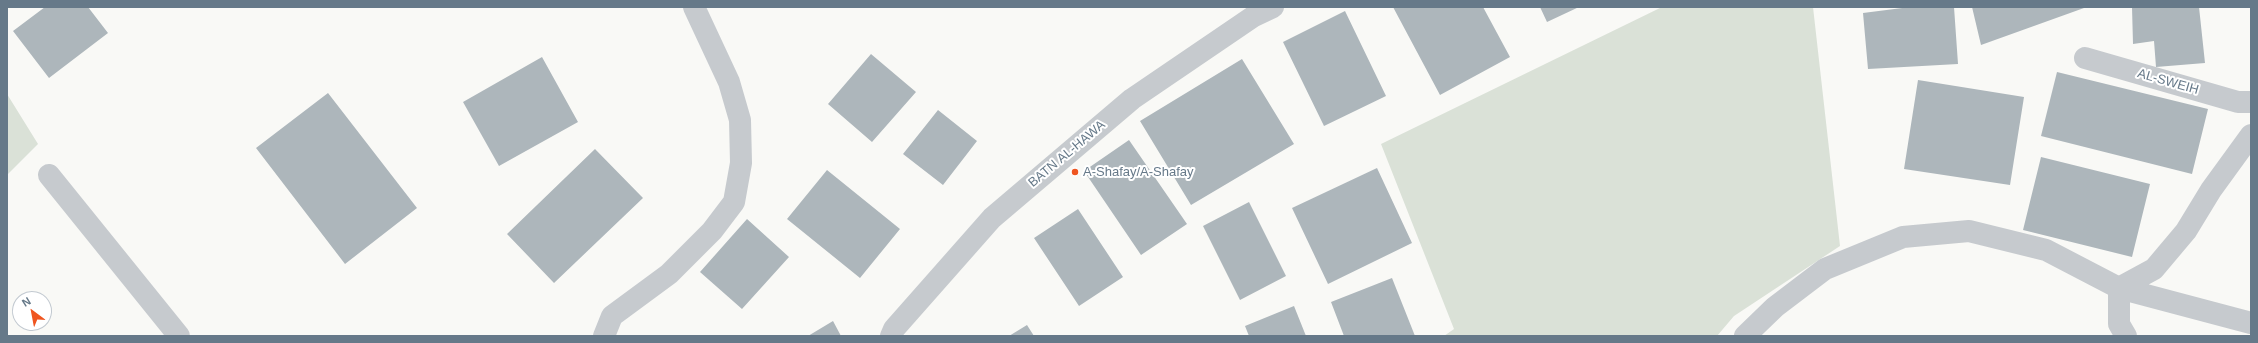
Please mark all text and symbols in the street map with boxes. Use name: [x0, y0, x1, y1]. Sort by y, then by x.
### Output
street label: AL-SWEIH: [2136, 66, 2200, 98]
street label: BATN AL-HAWA: [1025, 117, 1109, 191]
place label: A-Shafay/A-Shafay: [1083, 164, 1194, 180]
marker: A-Shafay/A-Shafay: [1070, 167, 1080, 177]
north arrow: [12, 291, 52, 331]
text: N: [20, 294, 33, 309]

